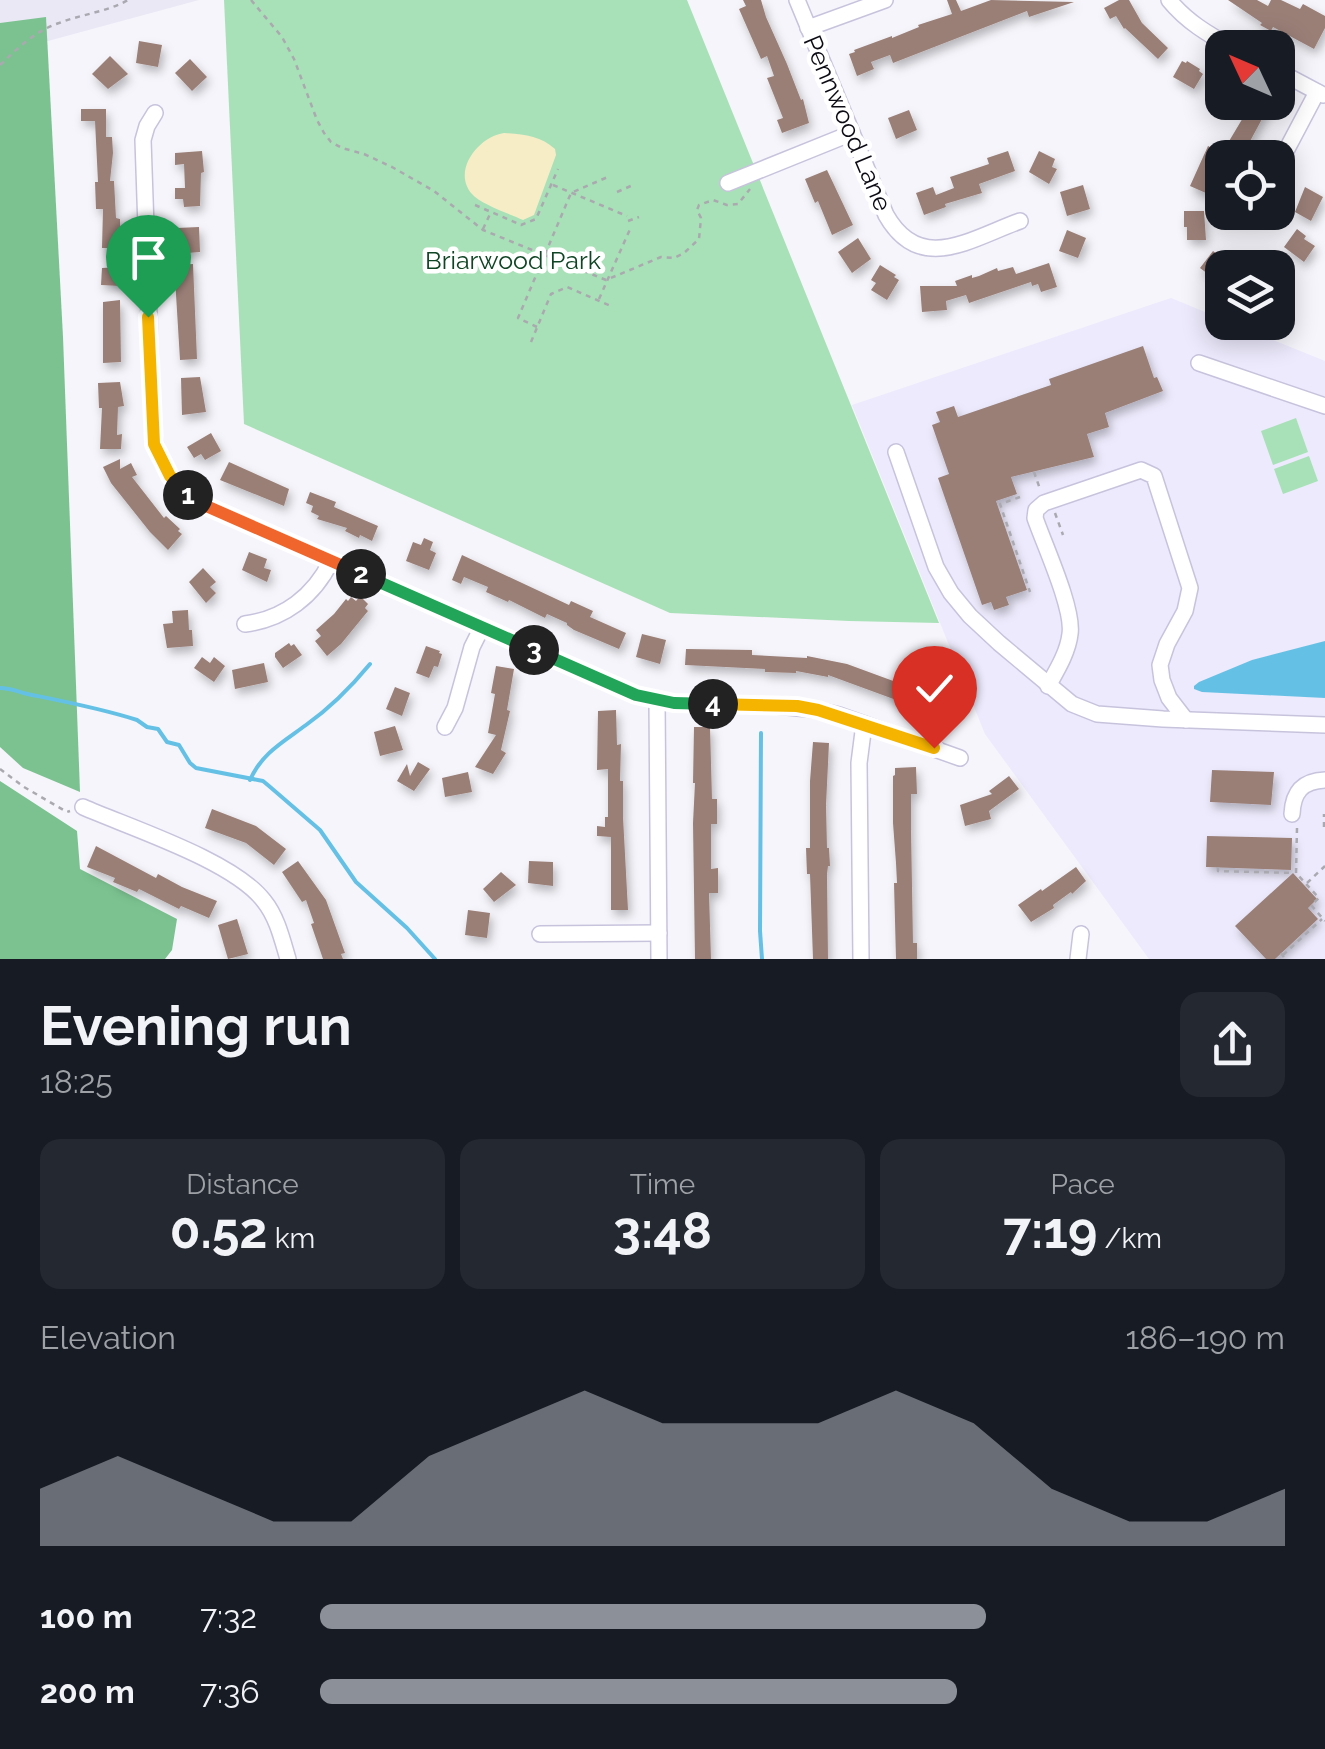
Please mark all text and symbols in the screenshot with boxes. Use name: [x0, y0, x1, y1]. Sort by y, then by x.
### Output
north arrow: [1205, 30, 1295, 120]
map controls: [1205, 30, 1295, 340]
street label: Pennwood Lane: [797, 31, 899, 215]
button: locate: [1205, 140, 1295, 230]
pin: [106, 215, 191, 318]
icon: arrive: [121, 230, 176, 285]
park label: Briarwood Park: [425, 245, 602, 275]
button: layers: [1205, 250, 1295, 340]
pin: 1: [163, 470, 213, 520]
text: 1: [181, 478, 195, 511]
pin: 2: [336, 549, 386, 599]
text: 2: [353, 557, 369, 590]
pin: 3: [509, 625, 559, 675]
text: 3: [526, 633, 542, 666]
pin: [892, 646, 977, 749]
icon: check: [907, 661, 962, 716]
pin: 4: [688, 679, 738, 729]
text: 4: [705, 687, 721, 720]
button: share: [1180, 992, 1285, 1097]
text: Evening run: [40, 993, 352, 1058]
text: 18:25: [40, 1063, 113, 1100]
text: Distance: [186, 1168, 299, 1201]
text: Time: [630, 1168, 695, 1201]
text: Pace: [1050, 1168, 1115, 1201]
text: 0.52: [170, 1201, 268, 1260]
text: 3:48: [613, 1201, 712, 1260]
text: 7:19: [1003, 1201, 1097, 1260]
text: km: [268, 1222, 315, 1255]
text: /km: [1097, 1222, 1162, 1255]
text: Elevation: [40, 1319, 176, 1356]
text: 186–190 m: [1125, 1319, 1285, 1356]
text: 100 m: [40, 1598, 133, 1635]
text: 7:32: [200, 1598, 257, 1635]
text: 200 m: [40, 1673, 135, 1710]
text: 7:36: [200, 1673, 260, 1710]

